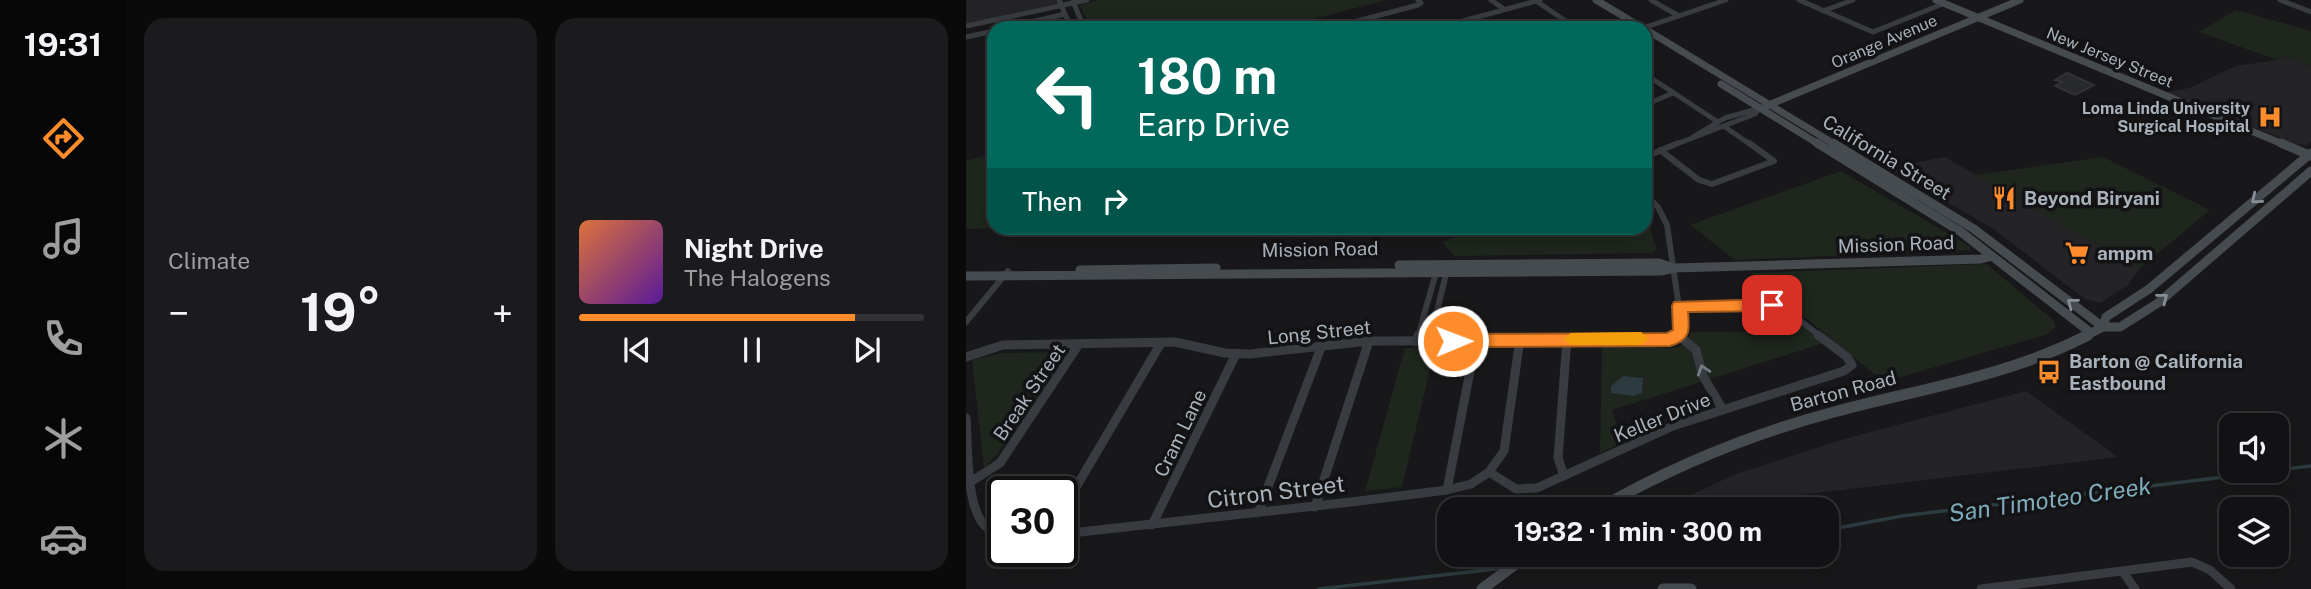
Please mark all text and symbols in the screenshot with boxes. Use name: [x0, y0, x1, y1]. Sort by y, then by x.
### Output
street label: Orange Avenue: [1828, 11, 1940, 72]
street label: New Jersey Street: [2044, 23, 2176, 92]
text: 19:31: [24, 26, 102, 63]
text: 180 m: [1137, 47, 1277, 105]
icon: left: [1022, 49, 1113, 140]
place label: Loma Linda University Surgical Hospital: [2082, 99, 2250, 136]
hospital icon: Loma Linda University Surgical Hospital: [2256, 103, 2284, 131]
text: Earp Drive: [1137, 106, 1290, 143]
street label: California Street: [1819, 110, 1955, 204]
icon: directions: [39, 114, 88, 163]
icon: right: [1096, 182, 1134, 220]
restaurant icon: Beyond Biryani: [1990, 184, 2018, 212]
text: Then: [1022, 186, 1082, 217]
place label: Beyond Biryani: [2024, 187, 2160, 209]
one-way arrow: [2252, 191, 2265, 203]
icon: music: [39, 214, 88, 263]
street label: Mission Road: [1837, 231, 1955, 257]
text: Night Drive: [684, 233, 824, 264]
street label: Mission Road: [1261, 237, 1379, 261]
supermarket icon: ampm: [2063, 239, 2091, 267]
place label: ampm: [2097, 242, 2153, 264]
text: Climate: [168, 247, 250, 274]
text: The Halogens: [684, 264, 831, 291]
pin: [1742, 275, 1802, 335]
text: 19°: [300, 282, 381, 343]
icon: arrive: [1753, 286, 1791, 324]
text: −: [168, 291, 189, 336]
text: +: [492, 291, 513, 336]
one-way arrow: [2155, 294, 2167, 307]
one-way arrow: [2067, 298, 2080, 311]
position arrow: [1416, 304, 1490, 378]
icon: phone: [39, 314, 88, 363]
street label: Long Street: [1266, 316, 1372, 348]
icon: previous: [618, 331, 656, 369]
icon: pause: [733, 331, 771, 369]
icon: next: [848, 331, 886, 369]
street label: Break Street: [989, 339, 1069, 445]
place label: Barton @ California Eastbound: [2069, 350, 2243, 394]
bus stop icon: Barton @ California Eastbound: [2035, 358, 2063, 386]
one-way arrow: [1696, 365, 1711, 377]
street label: Barton Road: [1788, 366, 1898, 416]
street label: Cram Lane: [1149, 386, 1211, 480]
street label: Keller Drive: [1610, 388, 1714, 446]
map controls: [2219, 413, 2289, 567]
button: sound: [2219, 413, 2289, 483]
icon: climate: [39, 414, 88, 463]
street label: Citron Street: [1206, 470, 1346, 513]
water label: San Timoteo Creek: [1947, 471, 2153, 527]
speed limit sign: 30: [987, 476, 1078, 567]
button: layers: [2219, 497, 2289, 567]
icon: car: [39, 514, 88, 563]
text: 19:32 · 1 min · 300 m: [1514, 516, 1762, 547]

